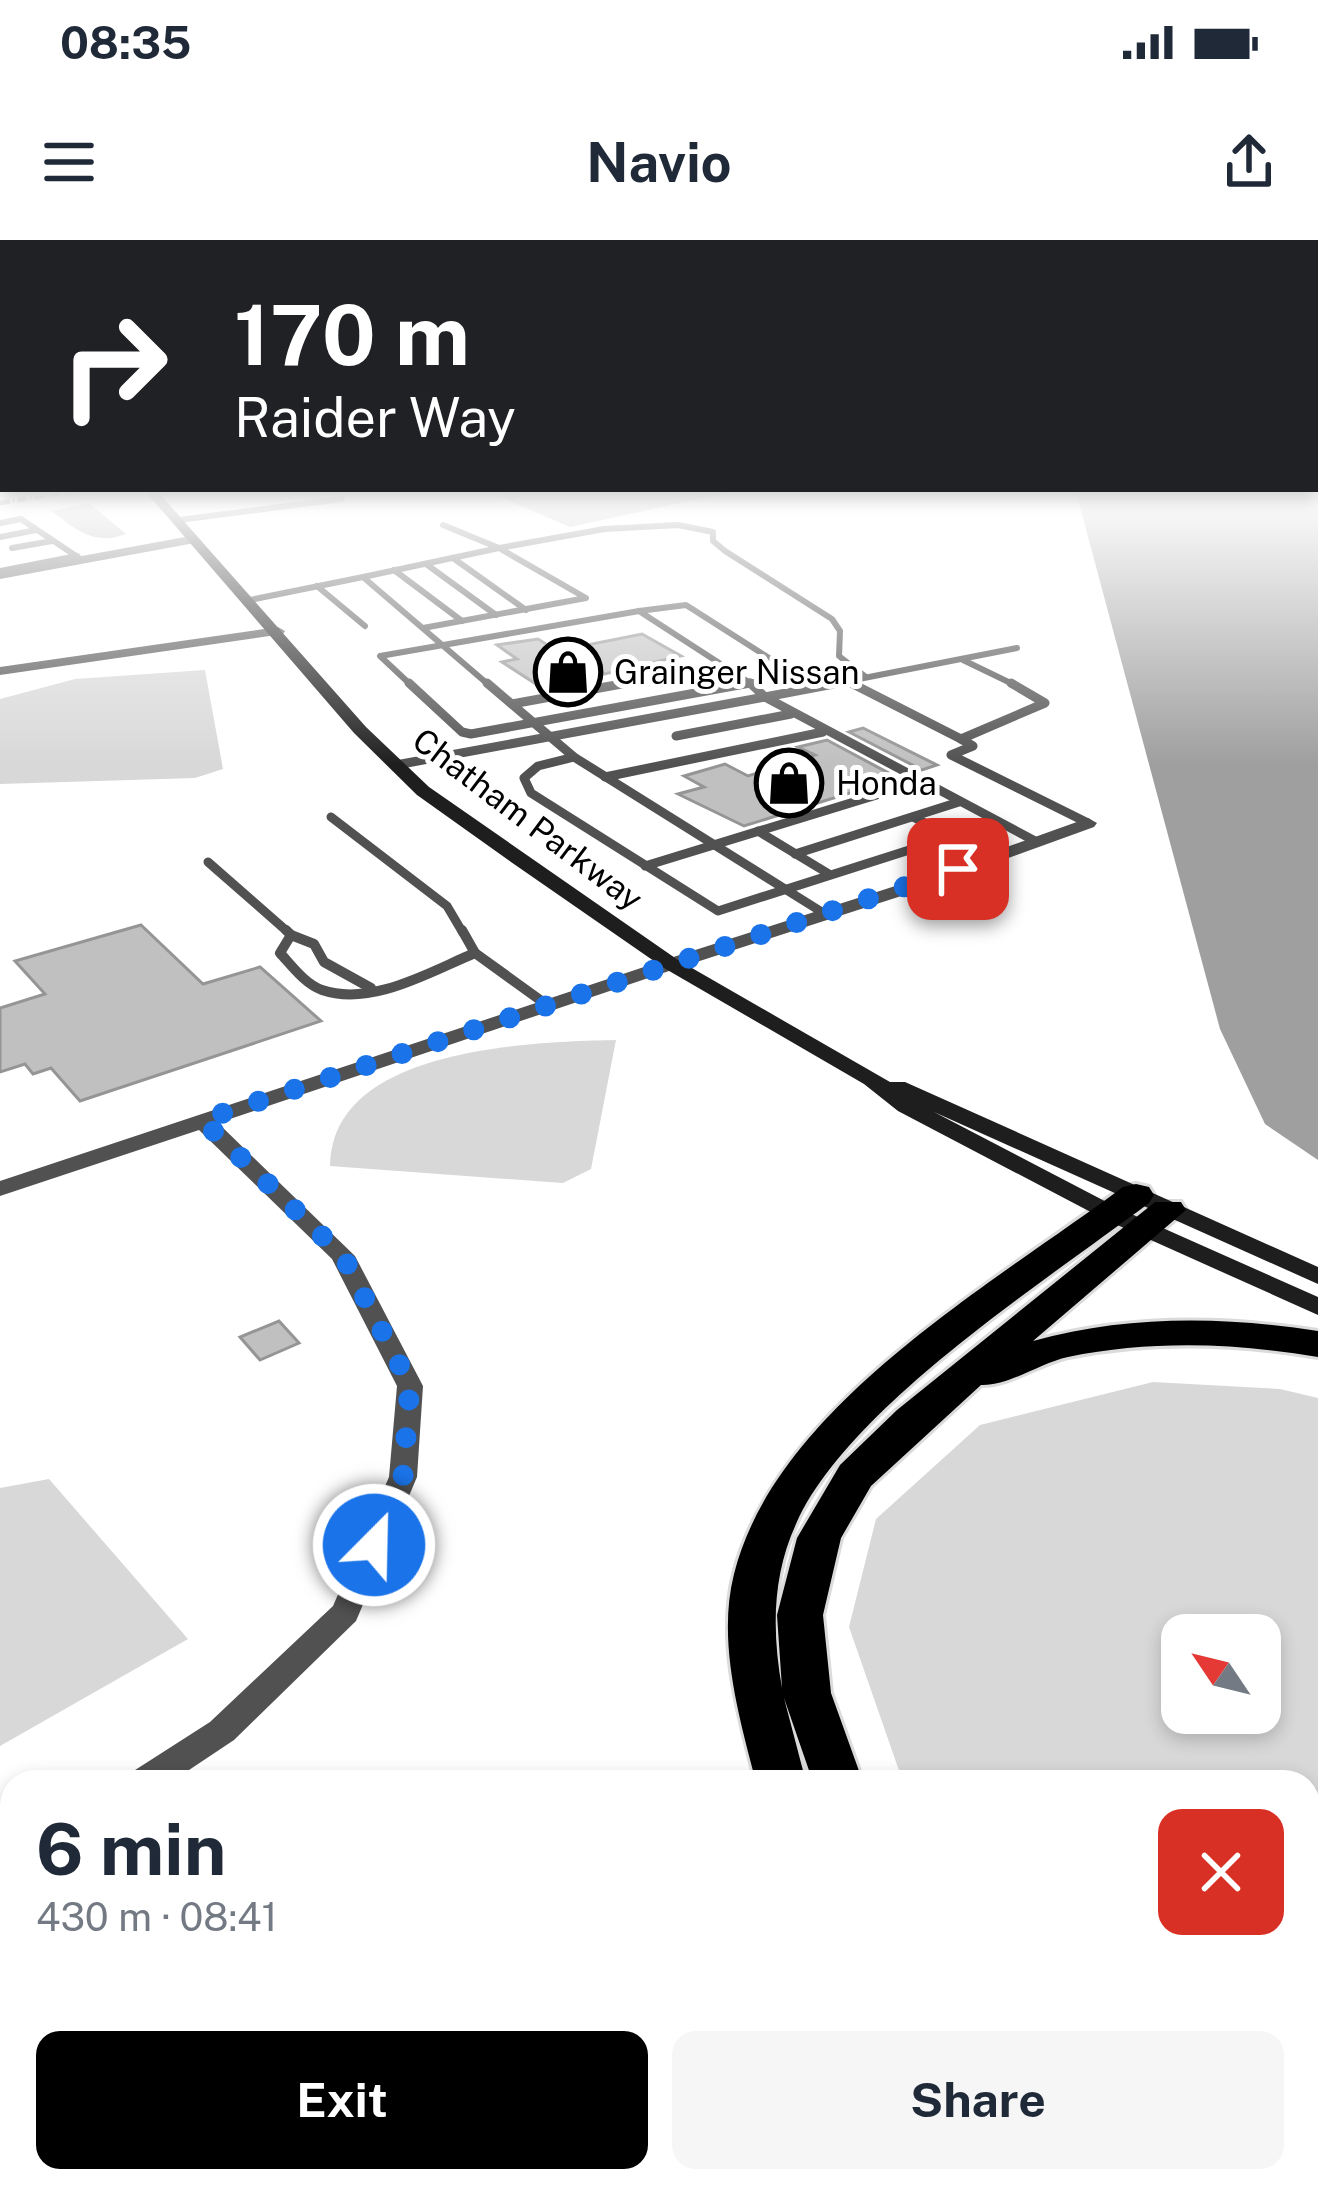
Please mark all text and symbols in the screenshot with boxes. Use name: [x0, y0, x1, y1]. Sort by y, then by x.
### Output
text: 08:35: [60, 16, 192, 69]
icon: menu: [36, 129, 102, 195]
icon: share: [1216, 129, 1282, 195]
text: Navio: [586, 131, 732, 194]
text: 170 m: [234, 285, 470, 384]
icon: right: [36, 288, 192, 444]
text: Raider Way: [234, 386, 516, 449]
shop icon: Grainger Nissan: [533, 637, 603, 707]
place label: Grainger Nissan: [614, 653, 860, 691]
street label: Chatham Parkway: [406, 720, 650, 918]
shop icon: Honda: [754, 748, 824, 818]
place label: Honda: [836, 764, 937, 802]
pin: [907, 818, 1009, 920]
icon: arrive: [925, 836, 991, 902]
position arrow: [311, 1482, 437, 1608]
north arrow: [1161, 1614, 1281, 1734]
map controls: [1161, 1614, 1281, 1734]
text: 6 min: [36, 1807, 226, 1891]
button: close: [1158, 1809, 1284, 1935]
text: 430 m · 08:41: [36, 1894, 277, 1940]
button: Exit: [36, 2031, 648, 2169]
button: Share: [672, 2031, 1284, 2169]

